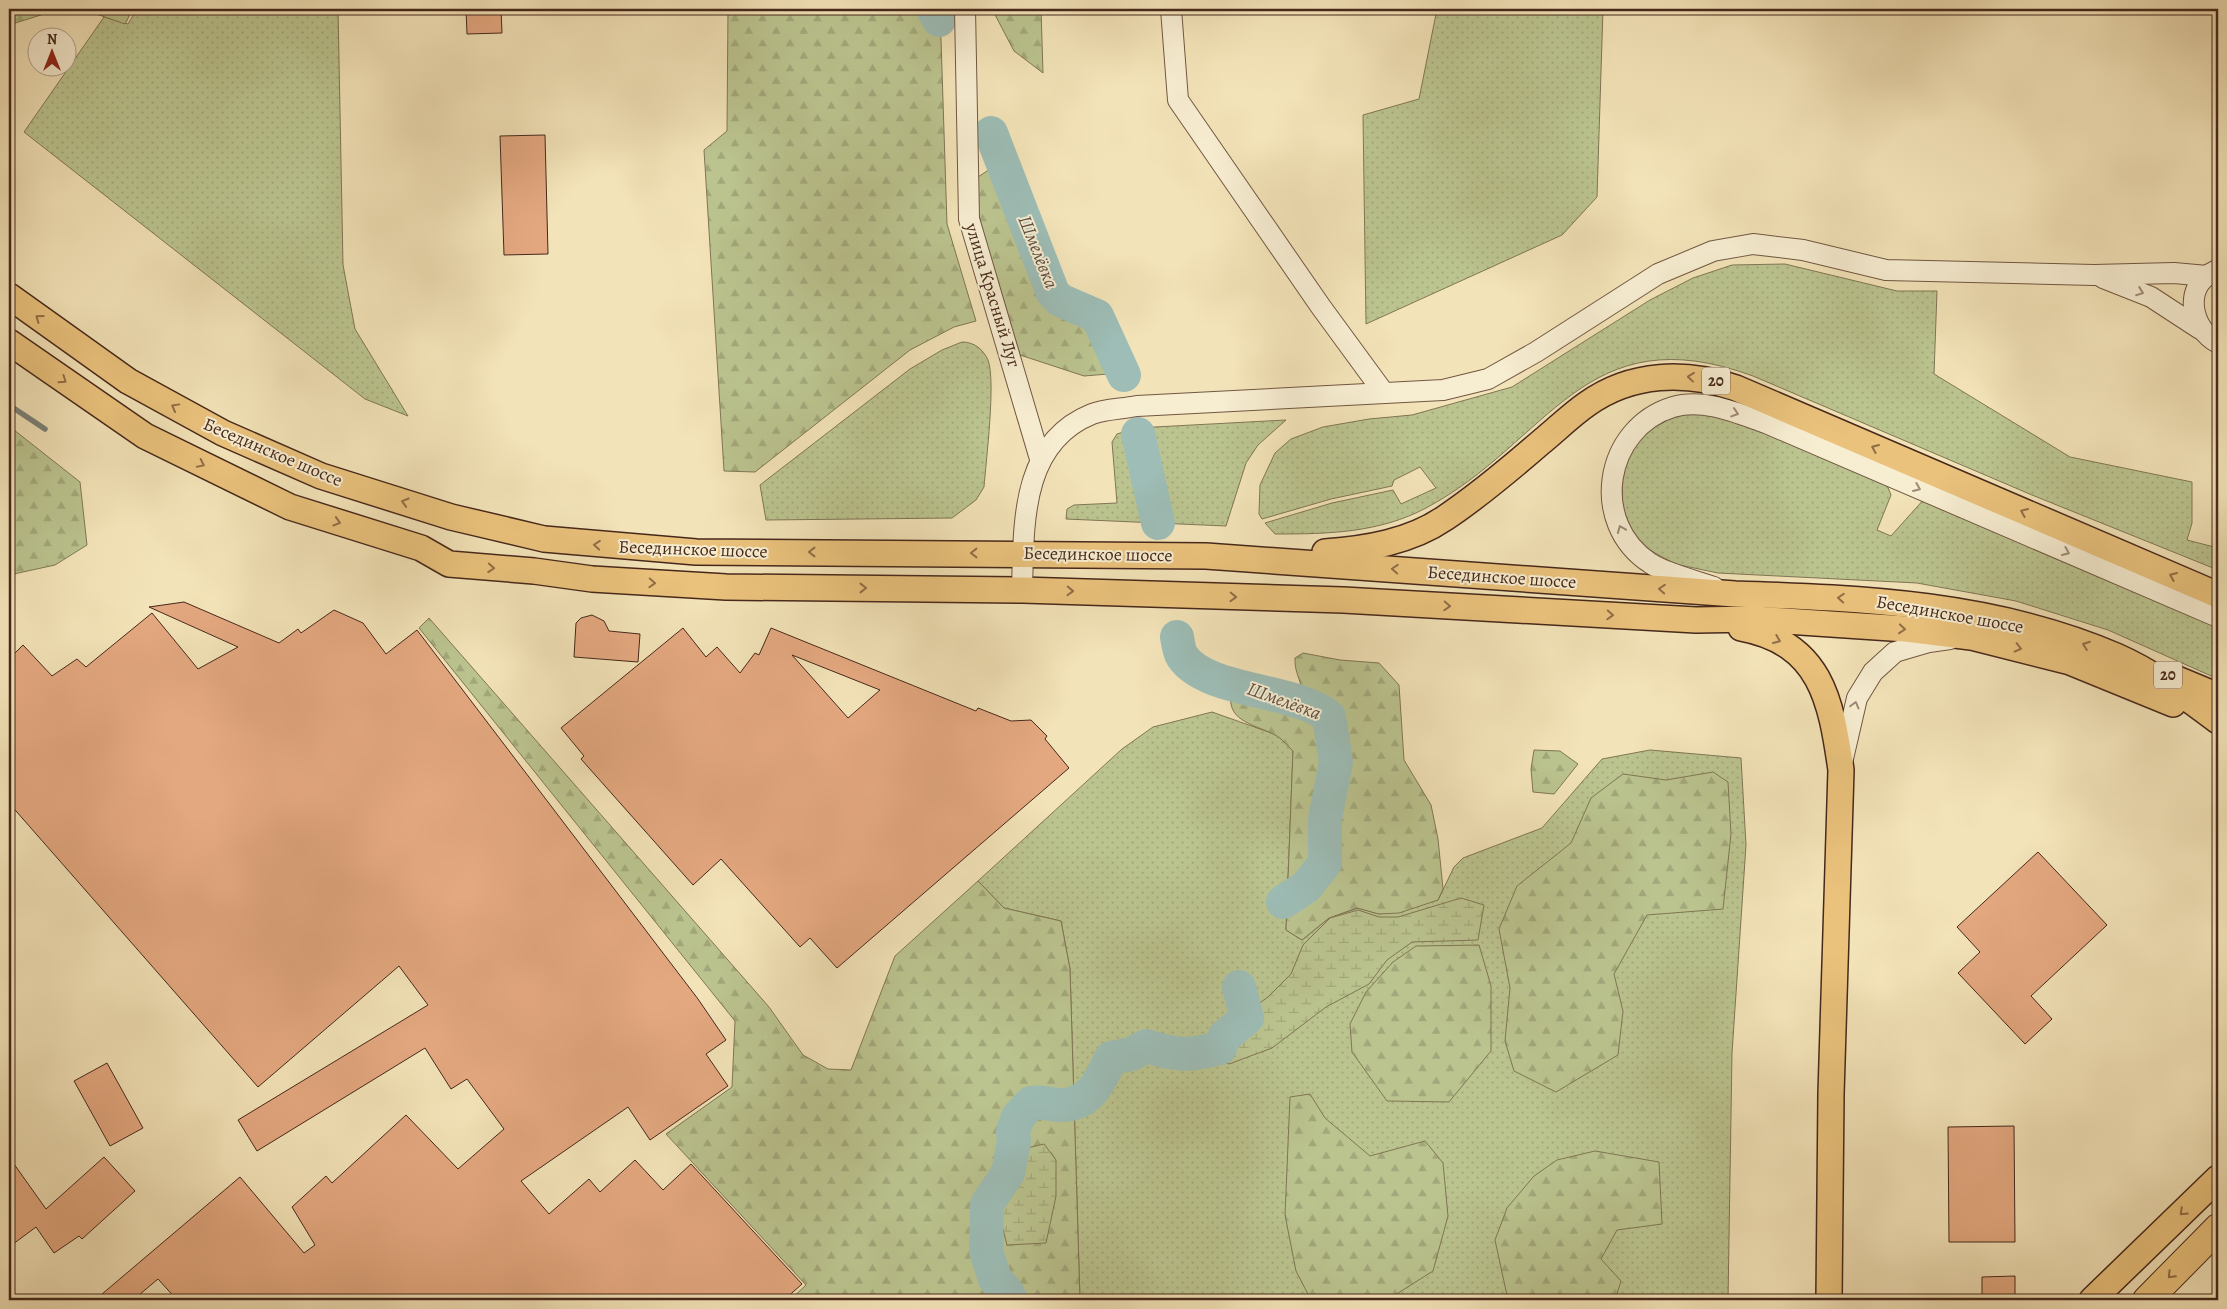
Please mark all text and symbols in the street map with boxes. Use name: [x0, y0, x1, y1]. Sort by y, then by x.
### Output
north arrow: [28, 28, 78, 78]
text: N: [47, 30, 57, 49]
water label: Шмелёвка: [1012, 211, 1065, 293]
street label: улица Красный Луг: [959, 219, 1026, 371]
one-way arrow: [2135, 286, 2143, 296]
one-way arrow: [36, 315, 45, 323]
road number: 20: [1702, 368, 1730, 394]
one-way arrow: [1687, 372, 1695, 383]
one-way arrow: [57, 374, 67, 383]
one-way arrow: [171, 403, 180, 413]
one-way arrow: [1730, 407, 1738, 417]
street label: Бесединское шоссе: [200, 412, 346, 492]
one-way arrow: [1871, 443, 1880, 454]
one-way arrow: [196, 458, 205, 468]
one-way arrow: [1912, 481, 1921, 492]
one-way arrow: [401, 498, 409, 508]
one-way arrow: [2020, 507, 2029, 518]
one-way arrow: [332, 516, 340, 526]
one-way arrow: [1617, 525, 1627, 534]
street label: Бесединское шоссе: [618, 534, 768, 564]
one-way arrow: [593, 539, 601, 550]
street label: Бесединское шоссе: [1023, 541, 1173, 567]
one-way arrow: [2062, 546, 2070, 556]
one-way arrow: [807, 547, 815, 558]
one-way arrow: [970, 548, 978, 558]
street label: Бесединское шоссе: [1427, 560, 1577, 594]
one-way arrow: [487, 562, 495, 573]
one-way arrow: [1391, 564, 1399, 575]
one-way arrow: [2169, 571, 2178, 582]
one-way arrow: [649, 577, 657, 588]
one-way arrow: [859, 583, 867, 594]
one-way arrow: [1657, 583, 1665, 594]
one-way arrow: [1067, 586, 1075, 596]
street label: Бесединское шоссе: [1874, 589, 2026, 639]
one-way arrow: [1229, 591, 1237, 602]
one-way arrow: [1837, 593, 1845, 604]
one-way arrow: [1444, 600, 1452, 611]
one-way arrow: [1606, 609, 1614, 620]
one-way arrow: [1899, 623, 1907, 634]
one-way arrow: [1772, 634, 1781, 644]
one-way arrow: [2082, 641, 2091, 651]
one-way arrow: [2013, 643, 2021, 653]
road number: 20: [2154, 662, 2182, 688]
water label: Шмелёвка: [1243, 676, 1325, 726]
one-way arrow: [1850, 702, 1860, 710]
one-way arrow: [2180, 1206, 2189, 1215]
one-way arrow: [2168, 1269, 2177, 1278]

